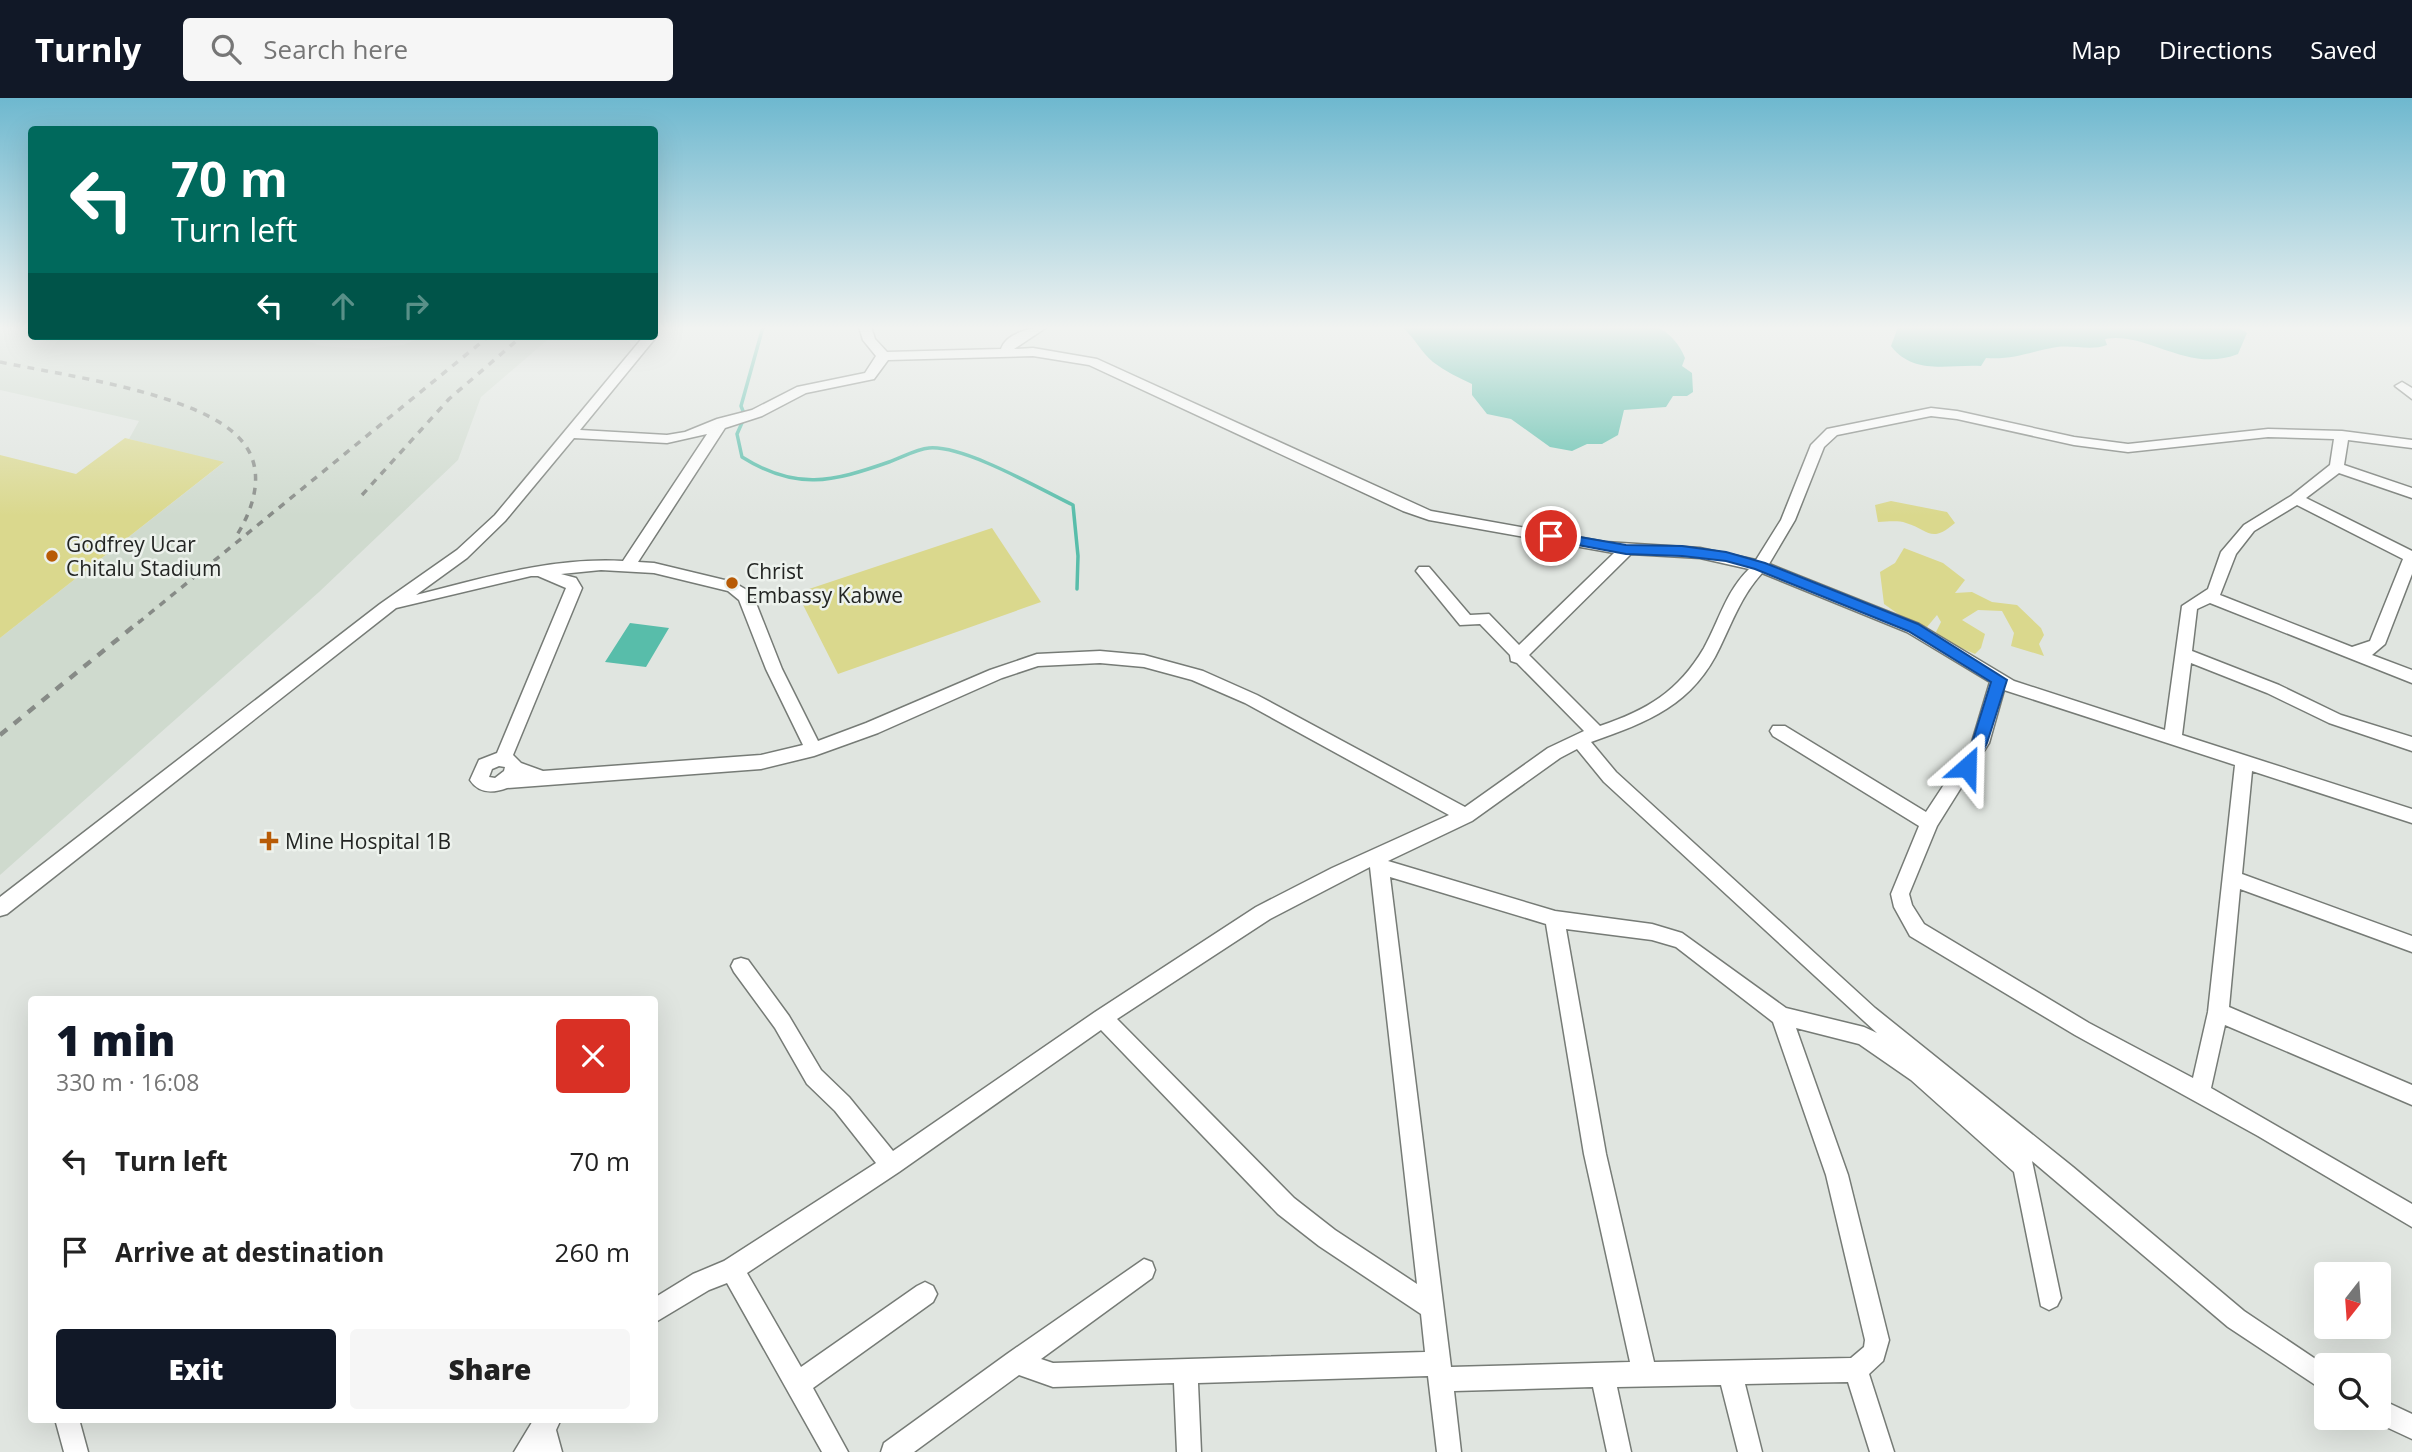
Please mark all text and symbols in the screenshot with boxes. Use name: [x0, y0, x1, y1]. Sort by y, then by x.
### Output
search box: [183, 18, 673, 81]
text: Turnly: [35, 27, 141, 72]
icon: search: [207, 30, 245, 68]
text: Search here: [263, 31, 408, 67]
text: Map: [2071, 33, 2121, 66]
text: Directions: [2159, 33, 2272, 66]
text: Saved: [2310, 33, 2377, 66]
text: 70 m: [171, 145, 288, 211]
icon: left: [56, 154, 147, 245]
text: Turn left: [171, 208, 297, 251]
icon: left: [251, 287, 289, 325]
icon: ahead: [324, 287, 362, 325]
icon: right: [397, 287, 435, 325]
pin: [1521, 506, 1581, 566]
icon: arrive: [1532, 517, 1570, 555]
place label: Godfrey Ucar Chitalu Stadium: [66, 530, 221, 582]
marker: Godfrey Ucar Chitalu Stadium: [44, 548, 60, 564]
place label: Christ Embassy Kabwe: [746, 557, 903, 609]
marker: Christ Embassy Kabwe: [724, 575, 740, 591]
position arrow: [1930, 730, 2004, 804]
place label: Mine Hospital 1B: [285, 827, 451, 855]
marker: Mine Hospital 1B: [259, 831, 279, 851]
text: 1 min: [56, 1011, 175, 1068]
button: close: [556, 1019, 630, 1093]
text: 330 m · 16:08: [56, 1066, 199, 1098]
icon: left: [56, 1142, 94, 1180]
text: Turn left: [115, 1143, 227, 1179]
text: 70 m: [569, 1143, 630, 1179]
icon: arrive: [56, 1233, 94, 1271]
text: Arrive at destination: [115, 1234, 384, 1270]
text: 260 m: [555, 1234, 630, 1270]
north arrow: [2314, 1262, 2390, 1339]
map controls: [2314, 1262, 2391, 1430]
button: Exit: [56, 1329, 336, 1409]
button: Share: [350, 1329, 630, 1409]
button: search: [2314, 1353, 2391, 1430]

